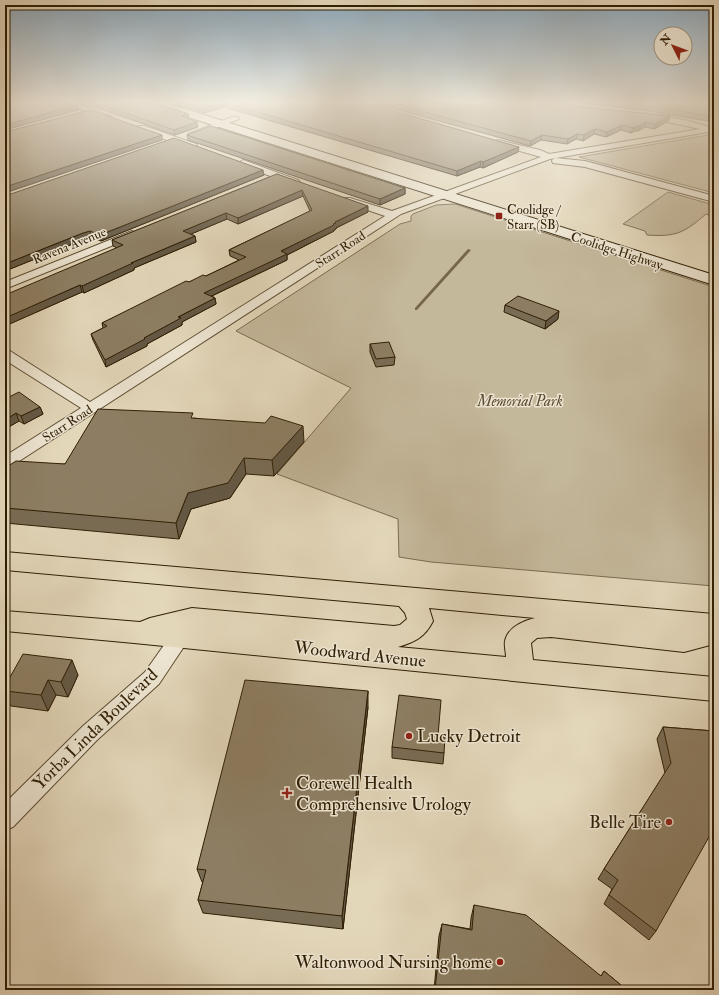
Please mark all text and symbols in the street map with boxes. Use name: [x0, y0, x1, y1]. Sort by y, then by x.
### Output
north arrow: [653, 26, 693, 66]
text: N: [657, 31, 675, 48]
place label: Coolidge / Starr (SB): [507, 202, 562, 233]
marker: Coolidge / Starr (SB): [494, 211, 504, 221]
street label: Ravena Avenue: [30, 224, 109, 268]
street label: Starr Road: [313, 227, 369, 272]
street label: Coolidge Highway: [568, 229, 665, 274]
park label: Memorial Park: [476, 392, 563, 411]
street label: Starr Road: [40, 401, 96, 446]
street label: Woodward Avenue: [292, 636, 428, 673]
street label: Yorba Linda Boulevard: [28, 664, 163, 795]
place label: Lucky Detroit: [417, 725, 521, 748]
marker: Lucky Detroit: [404, 731, 414, 741]
place label: Corewell Health Comprehensive Urology: [296, 772, 472, 816]
marker: Corewell Health Comprehensive Urology: [281, 787, 293, 799]
place label: Belle Tire: [589, 811, 661, 834]
marker: Belle Tire: [664, 817, 674, 827]
place label: Waltonwood Nursing home: [294, 951, 492, 974]
marker: Waltonwood Nursing home: [495, 957, 505, 967]

